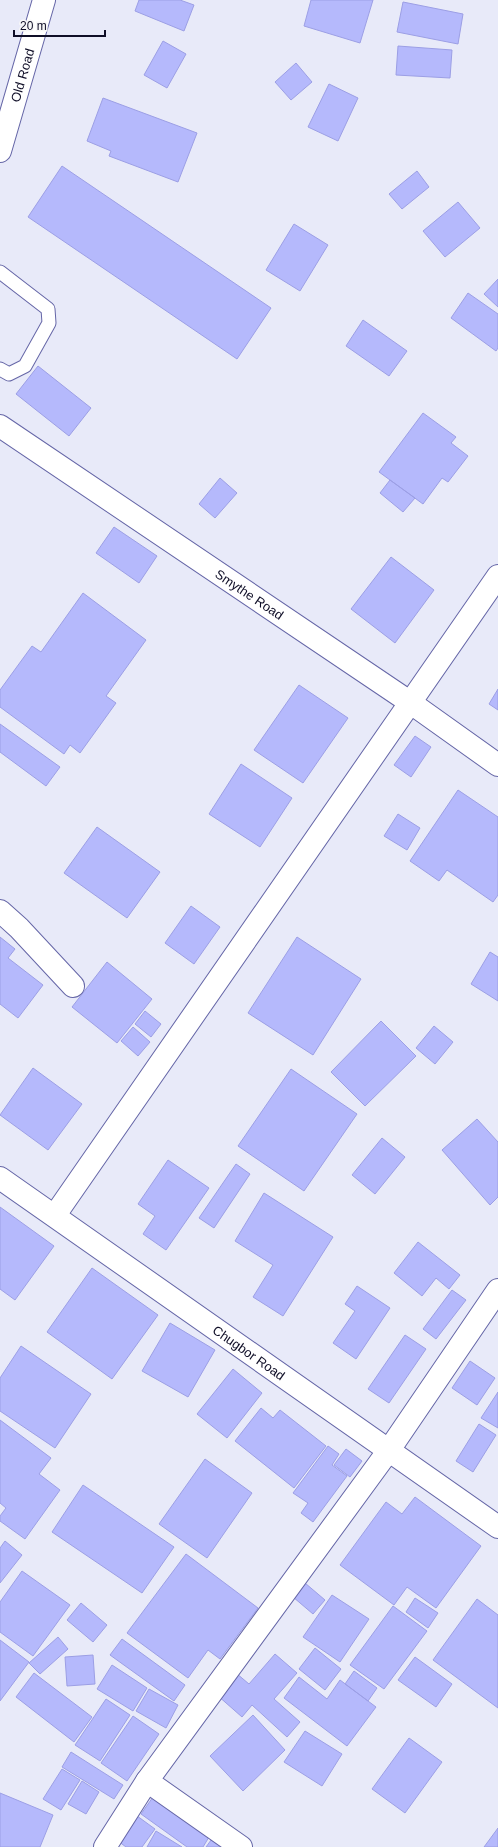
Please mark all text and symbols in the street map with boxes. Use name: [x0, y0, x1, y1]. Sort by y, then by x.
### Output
scale bar: [14, 12, 105, 38]
text: 20 m: [20, 19, 47, 33]
street label: Old Road: [7, 47, 37, 104]
street label: Smythe Road: [213, 566, 286, 622]
street label: Chugbor Road: [210, 1322, 288, 1383]

